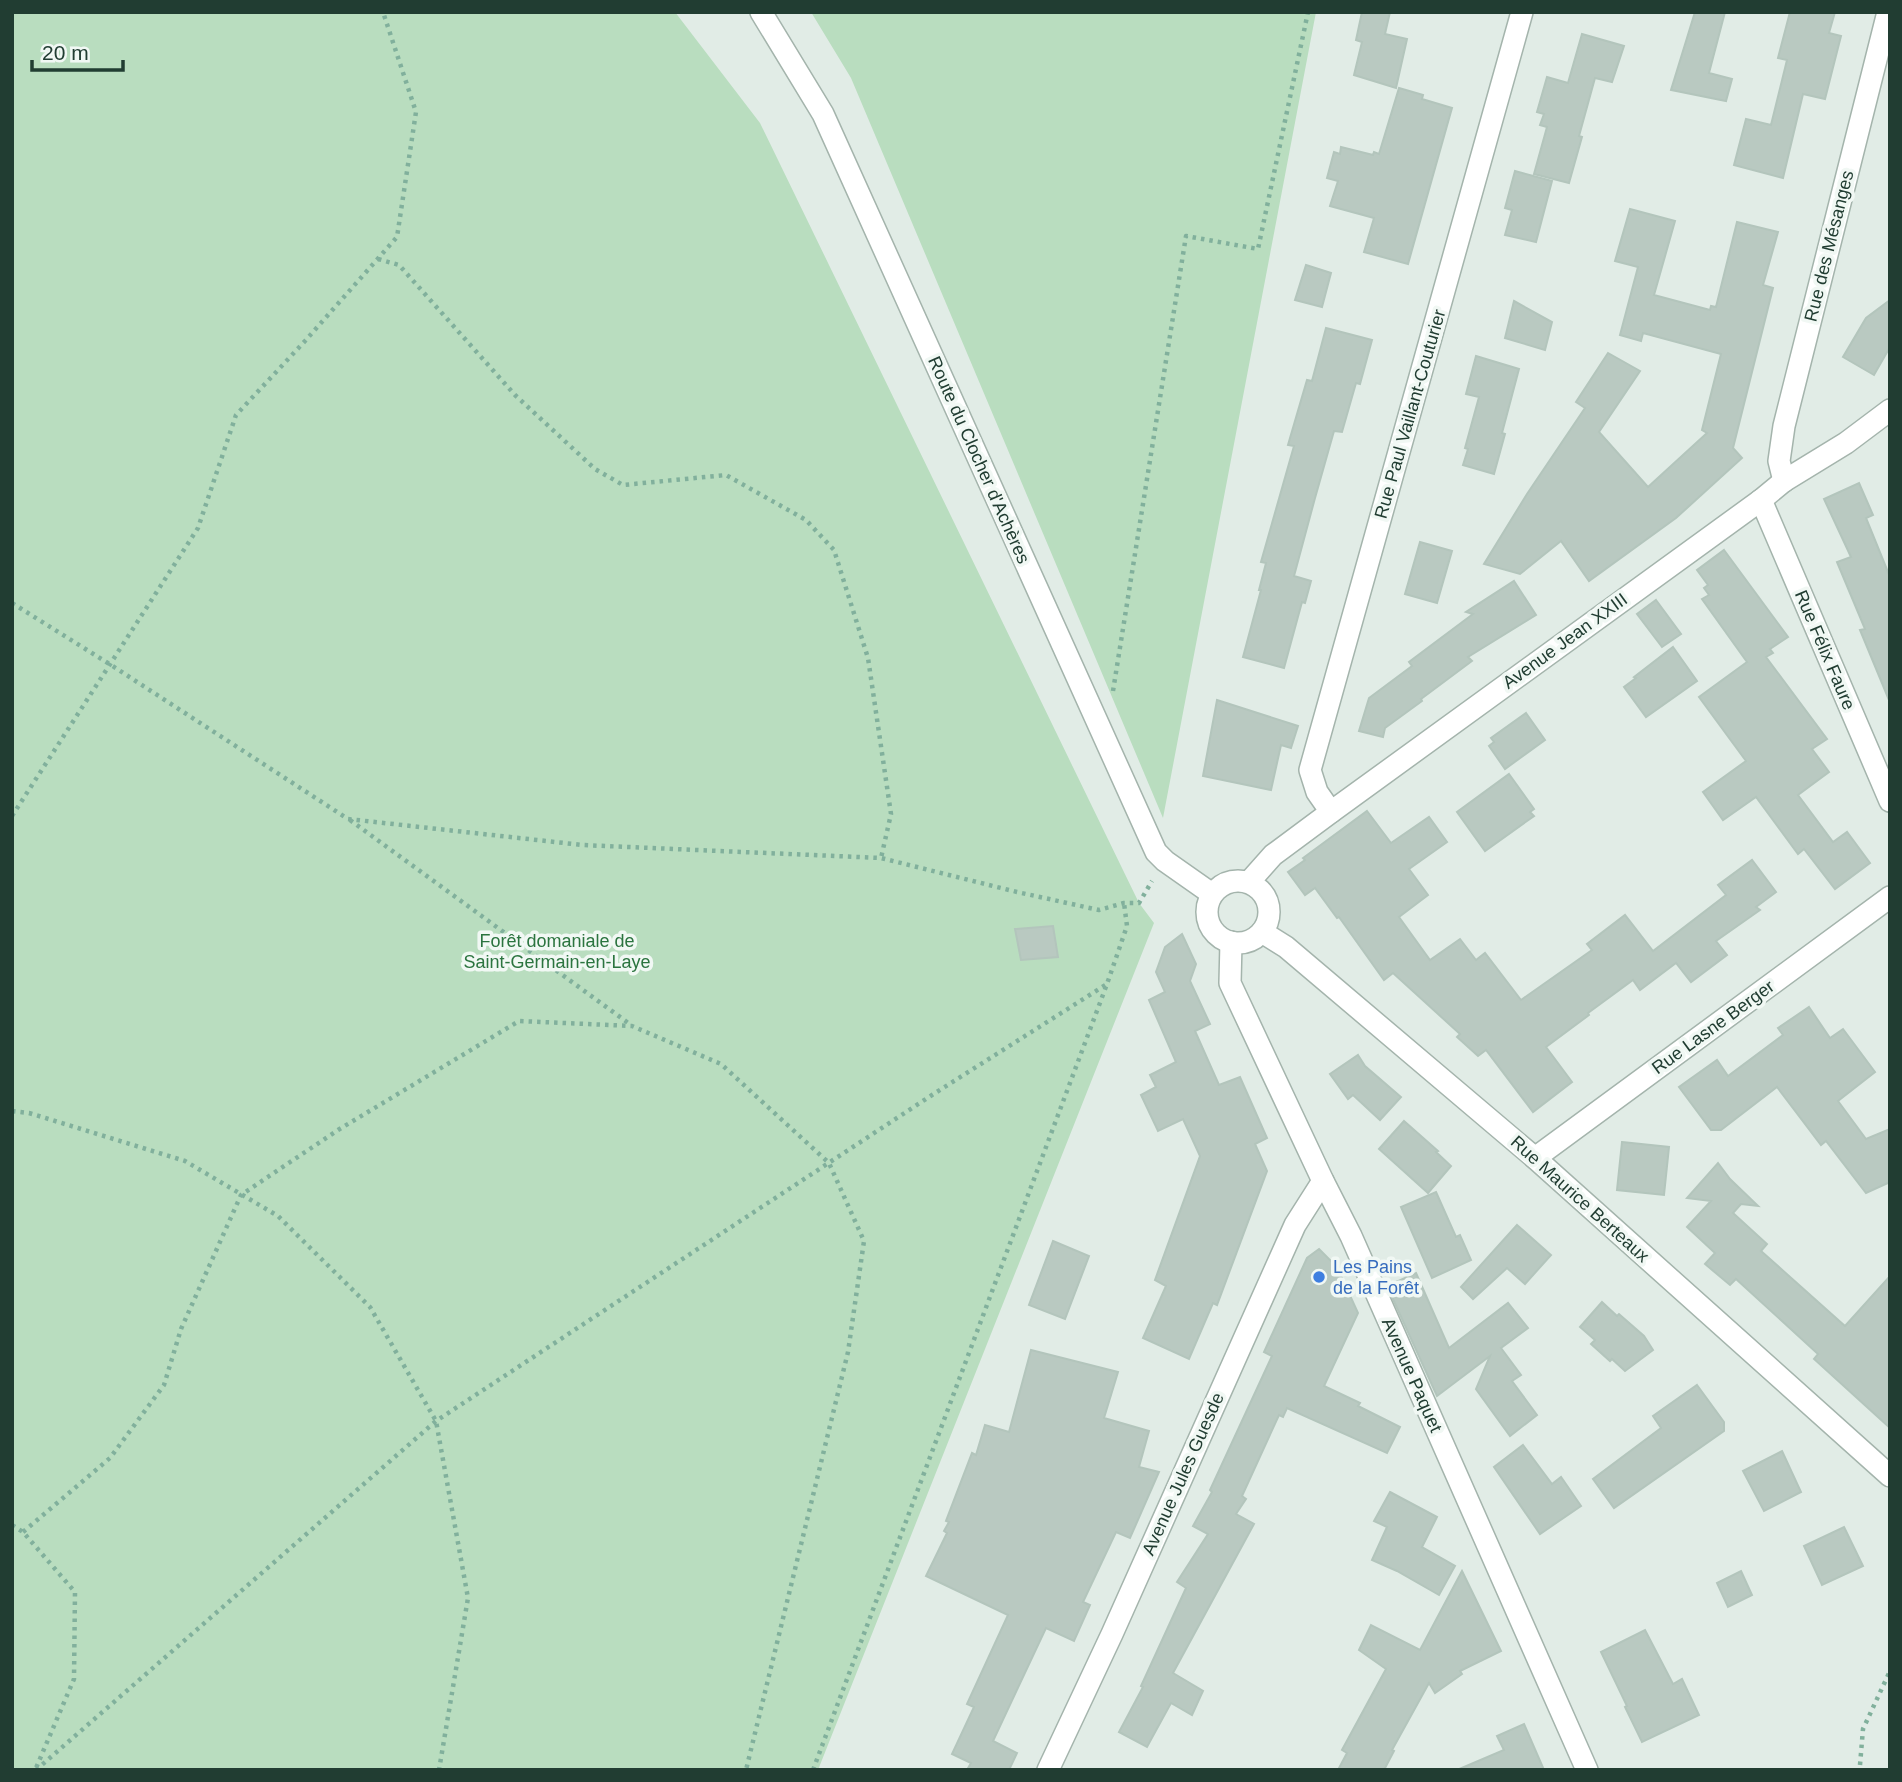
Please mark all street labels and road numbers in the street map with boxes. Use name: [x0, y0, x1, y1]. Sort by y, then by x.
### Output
street label: Rue des Mésanges: [1801, 168, 1857, 324]
street label: Rue Paul Vaillant-Couturier: [1371, 307, 1449, 521]
street label: Route du Clocher d'Achères: [924, 353, 1034, 567]
street label: Rue Félix Faure: [1791, 587, 1859, 713]
street label: Avenue Jean XXIII: [1499, 589, 1631, 693]
street label: Rue Lasne Berger: [1648, 976, 1778, 1078]
street label: Rue Maurice Berteaux: [1507, 1132, 1653, 1266]
street label: Avenue Paquet: [1378, 1315, 1446, 1435]
street label: Avenue Jules Guesde: [1138, 1390, 1228, 1558]

